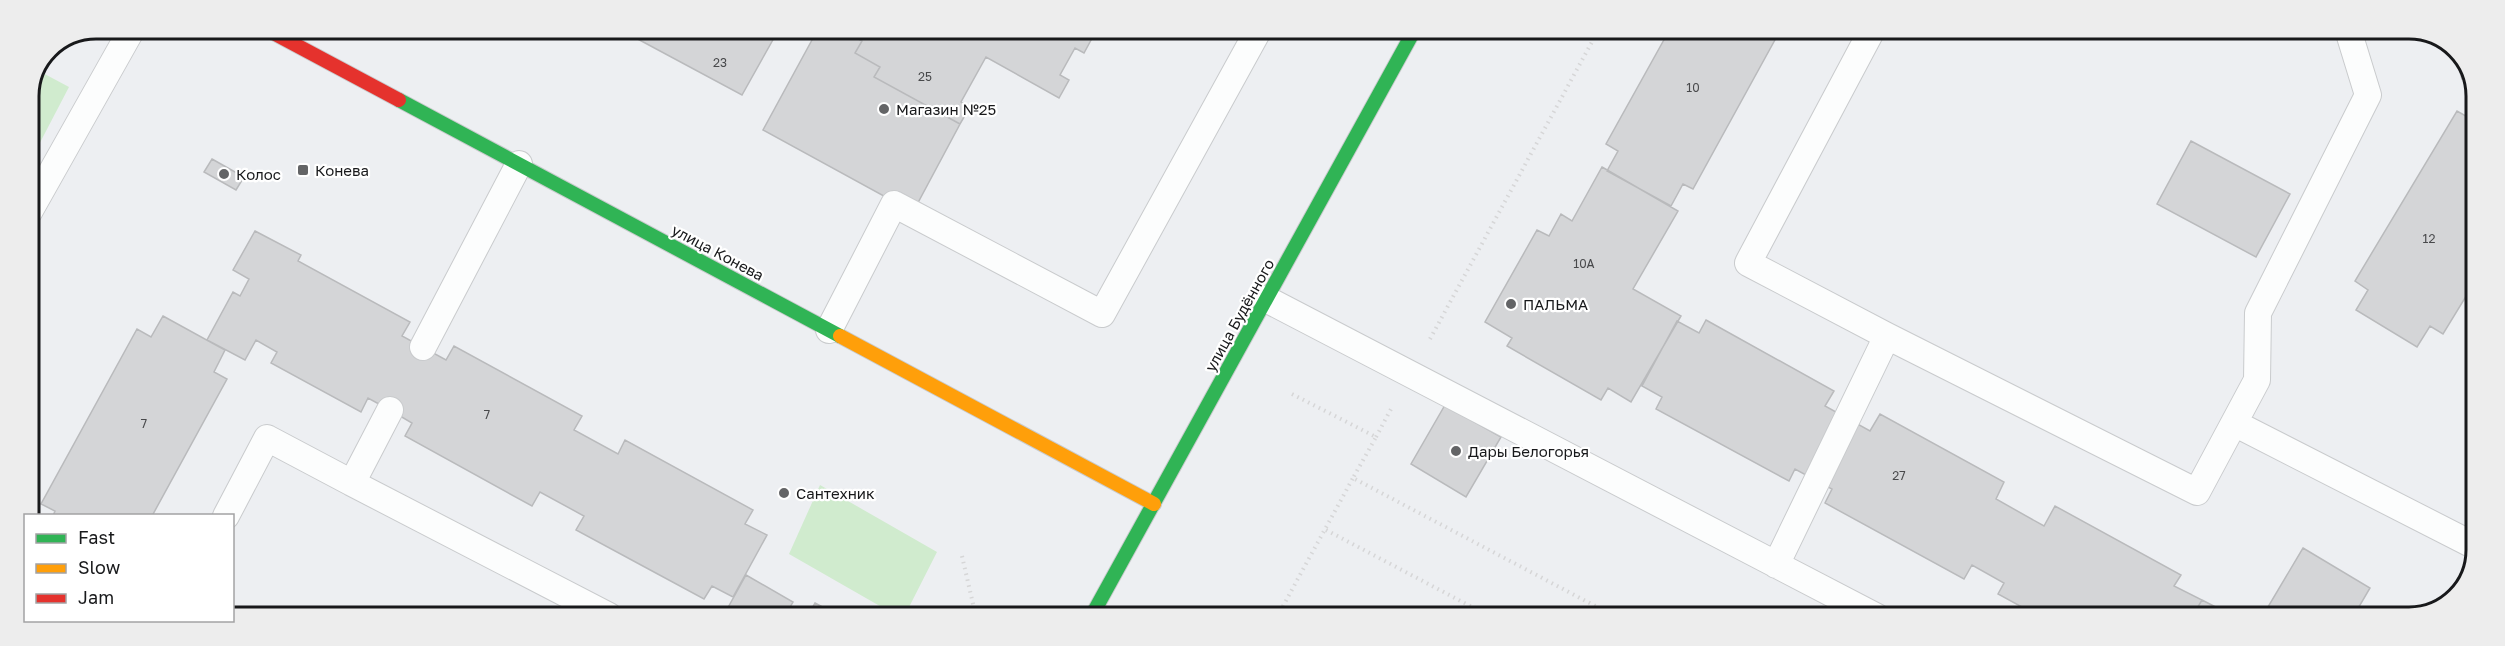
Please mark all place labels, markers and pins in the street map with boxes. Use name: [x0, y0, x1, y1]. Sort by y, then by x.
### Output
place label: Магазин №25: [896, 100, 996, 118]
marker: Магазин №25: [877, 102, 891, 116]
place label: Конева: [315, 161, 369, 179]
marker: Конева: [296, 163, 310, 177]
place label: Колос: [236, 165, 281, 183]
marker: Колос: [217, 167, 231, 181]
place label: ПАЛЬМА: [1523, 295, 1588, 313]
marker: ПАЛЬМА: [1504, 297, 1518, 311]
place label: Дары Белогорья: [1468, 442, 1589, 460]
marker: Дары Белогорья: [1449, 444, 1463, 458]
place label: Сантехник: [796, 484, 875, 502]
marker: Сантехник: [777, 486, 791, 500]

